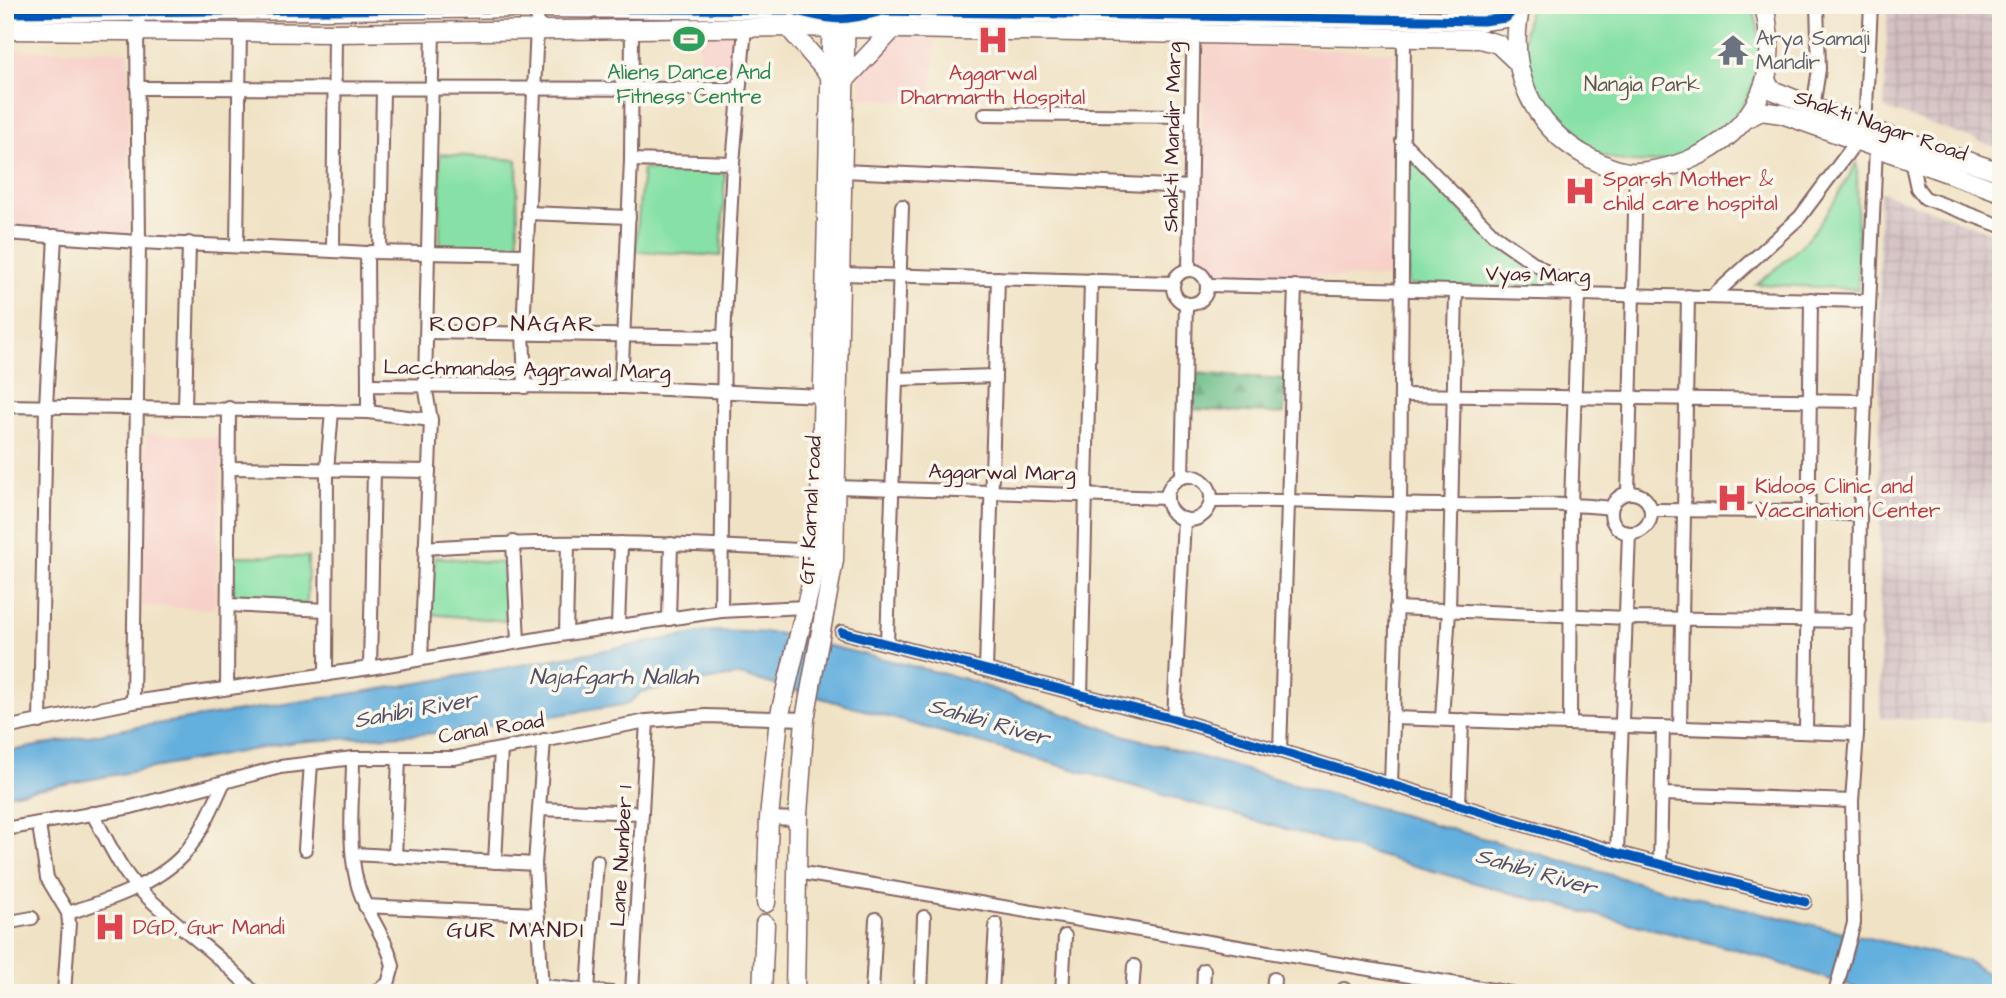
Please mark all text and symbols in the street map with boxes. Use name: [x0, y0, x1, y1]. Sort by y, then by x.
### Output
sports icon: Aliens Dance And Fitness Centre: [672, 22, 706, 56]
hospital icon: Aggarwal Dharmarth Hospital: [976, 23, 1010, 57]
place label: Arya Samaji Mandir: [1756, 24, 1870, 77]
temple icon: Arya Samaji Mandir: [1716, 33, 1750, 67]
street label: Shakti Mandir Marg: [1156, 41, 1191, 233]
place label: Aliens Dance And Fitness Centre: [607, 58, 771, 111]
place label: Aggarwal Dharmarth Hospital: [901, 59, 1085, 113]
park label: Nangia Park: [1584, 70, 1700, 101]
street label: Shakti Nagar Road: [1790, 82, 1971, 171]
place label: Sparsh Mother & child care hospital: [1603, 165, 1778, 219]
hospital icon: Sparsh Mother & child care hospital: [1563, 174, 1597, 208]
street label: Vyas Marg: [1485, 259, 1591, 292]
district label: ROOP NAGAR: [429, 308, 597, 340]
street label: Lacchmandas Aggrawal Marg: [383, 352, 671, 389]
street label: GT Karnal road: [792, 435, 829, 585]
street label: Aggarwal Marg: [928, 457, 1076, 490]
place label: Kidoos Clinic and Vaccination Center: [1755, 472, 1941, 525]
hospital icon: Kidoos Clinic and Vaccination Center: [1715, 481, 1749, 515]
water label: Najafgarh Nallah: [530, 661, 700, 694]
water label: Sahibi River: [351, 683, 481, 736]
water label: Sahibi River: [925, 690, 1055, 755]
street label: Canal Road: [436, 706, 546, 751]
street label: Lane Number 1: [603, 784, 640, 927]
water label: Sahibi River: [1472, 840, 1602, 905]
hospital icon: DGD, Gur Mandi: [93, 910, 127, 944]
place label: DGD, Gur Mandi: [133, 913, 285, 942]
district label: GUR MANDI: [446, 914, 586, 946]

